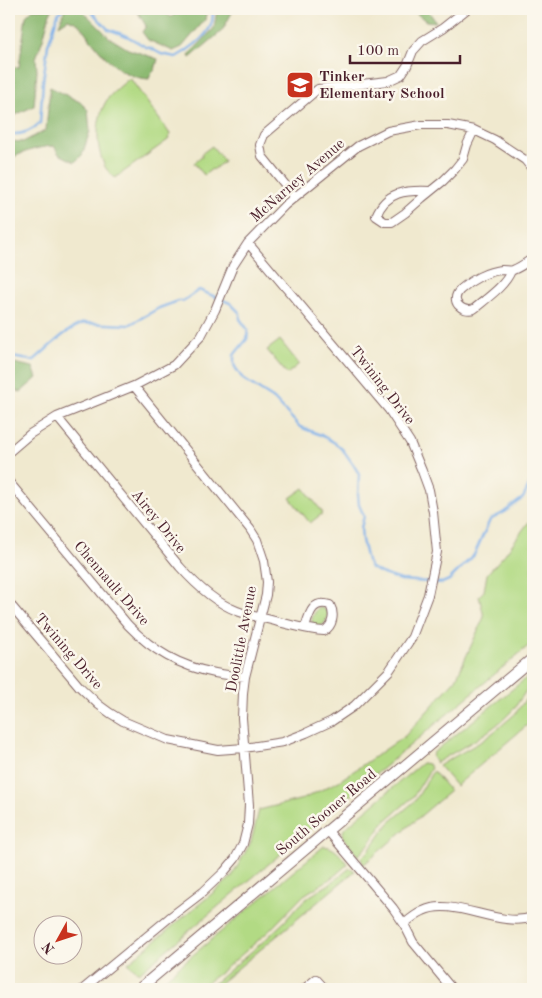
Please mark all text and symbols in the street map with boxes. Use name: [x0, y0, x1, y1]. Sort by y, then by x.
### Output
scale bar: [350, 32, 460, 64]
text: 100 m: [357, 44, 399, 59]
school or university icon: Tinker Elementary School: [285, 70, 315, 100]
place label: Tinker Elementary School: [319, 70, 445, 102]
street label: McNarney Avenue: [248, 136, 348, 226]
street label: Twining Drive: [347, 344, 417, 428]
street label: Airey Drive: [128, 487, 188, 557]
street label: Chennault Drive: [70, 539, 151, 629]
street label: Doolittle Avenue: [225, 585, 260, 694]
street label: Twining Drive: [31, 611, 105, 693]
street label: South Sooner Road: [274, 767, 380, 859]
north arrow: [32, 916, 82, 966]
text: N: [40, 939, 58, 956]

